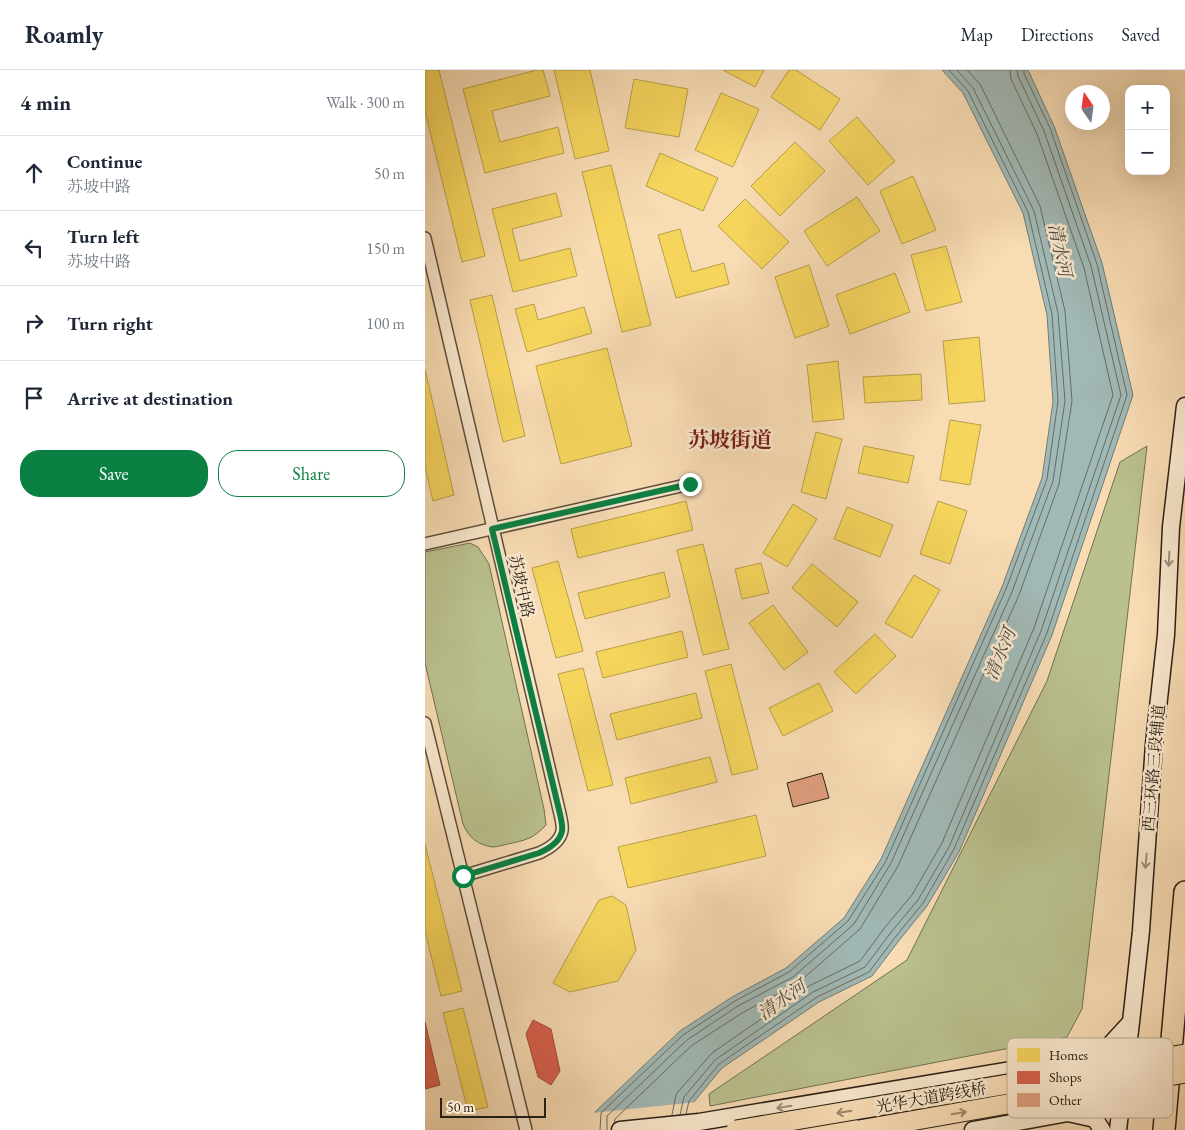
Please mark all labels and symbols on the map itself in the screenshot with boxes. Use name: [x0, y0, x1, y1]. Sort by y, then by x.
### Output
north arrow: [1065, 85, 1110, 130]
water label: 清水河: [1044, 221, 1078, 282]
district label: 苏坡街道: [688, 426, 772, 453]
route end: [679, 473, 702, 496]
one-way arrow: [1165, 551, 1174, 567]
street label: 苏坡中路: [504, 553, 539, 620]
water label: 清水河: [979, 622, 1021, 683]
street label: 西三环路三段辅道: [1137, 703, 1170, 833]
one-way arrow: [1141, 852, 1151, 868]
route start: [452, 865, 475, 888]
water label: 清水河: [753, 973, 813, 1024]
legend: [1007, 1038, 1173, 1118]
text: Homes: [1049, 1046, 1089, 1064]
text: Shops: [1049, 1068, 1082, 1086]
street label: 光华大道跨线桥: [874, 1077, 988, 1118]
text: Other: [1049, 1091, 1082, 1109]
scale bar: [440, 1095, 546, 1118]
one-way arrow: [776, 1103, 792, 1113]
one-way arrow: [836, 1107, 852, 1117]
one-way arrow: [950, 1107, 966, 1117]

